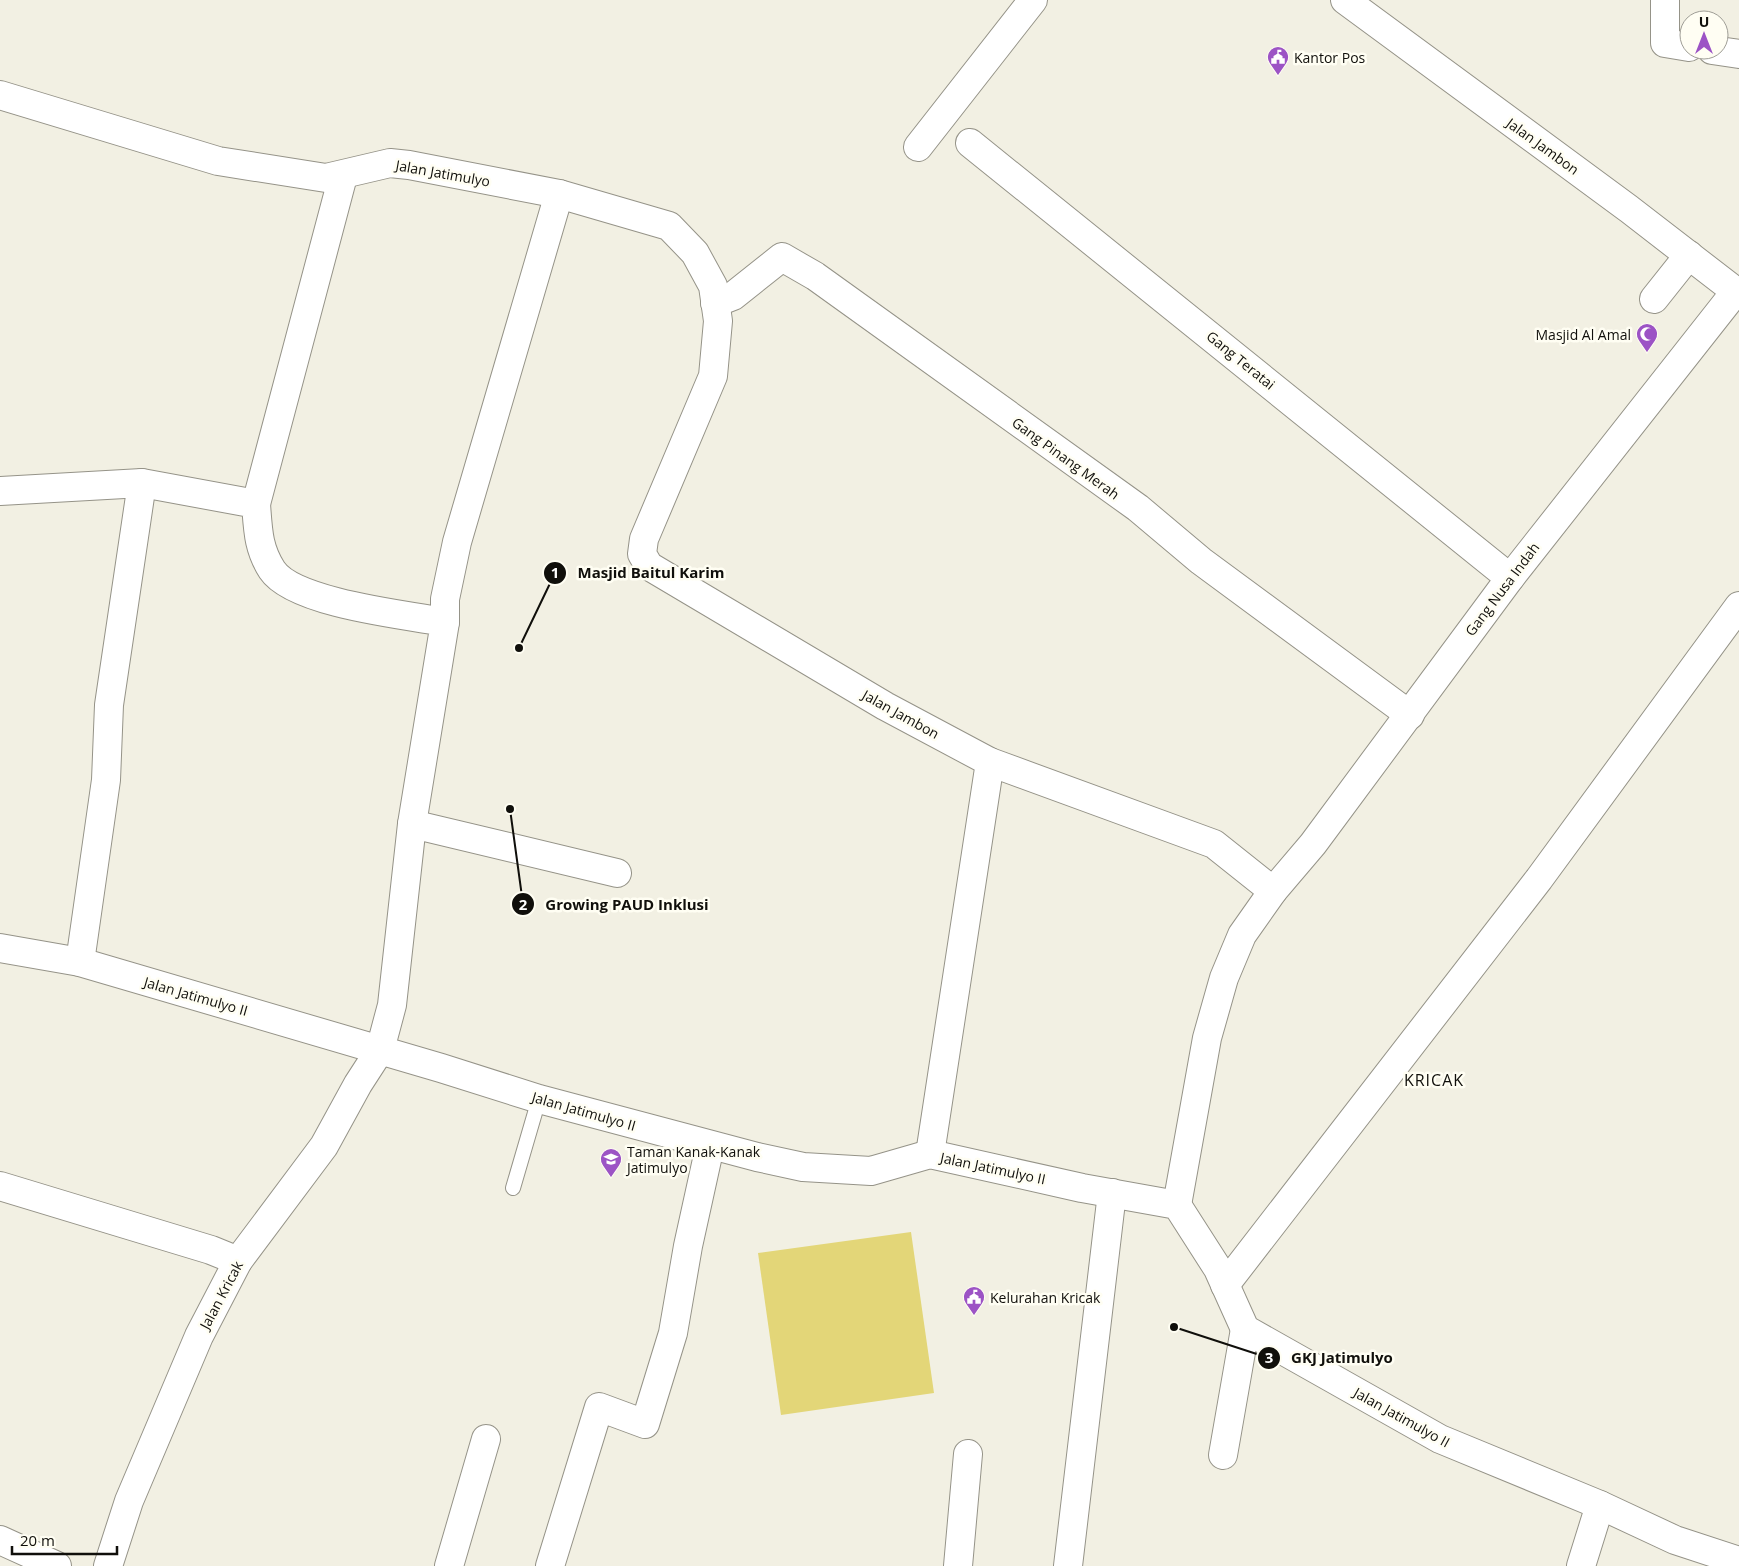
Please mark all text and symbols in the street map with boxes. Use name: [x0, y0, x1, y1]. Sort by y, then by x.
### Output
north arrow: [1679, 10, 1729, 60]
text: U: [1699, 12, 1709, 31]
public building icon: Kantor Pos: [1266, 45, 1290, 76]
place label: Kantor Pos: [1294, 48, 1366, 67]
street label: Jalan Jambon: [1501, 112, 1583, 179]
street label: Jalan Jatimulyo: [392, 155, 492, 191]
mosque icon: Masjid Al Amal: [1635, 322, 1659, 353]
place label: Masjid Al Amal: [1536, 325, 1631, 344]
street label: Gang Teratai: [1203, 326, 1279, 394]
street label: Gang Pinang Merah: [1008, 413, 1124, 503]
street label: Gang Nusa Indah: [1461, 538, 1543, 640]
callout: Masjid Baitul Karim: [542, 558, 734, 588]
text: 1: [551, 562, 559, 582]
text: Masjid Baitul Karim: [578, 562, 724, 582]
street label: Jalan Jambon: [857, 684, 943, 743]
callout: Growing PAUD Inklusi: [510, 889, 718, 919]
text: 2: [519, 894, 528, 914]
text: Growing PAUD Inklusi: [545, 894, 709, 914]
street label: Jalan Jatimulyo II: [140, 972, 250, 1020]
district label: KRICAK: [1404, 1069, 1464, 1091]
street label: Jalan Jatimulyo II: [528, 1087, 638, 1135]
place label: Taman Kanak-Kanak Jatimulyo: [625, 1142, 761, 1177]
school or university icon: Taman Kanak-Kanak Jatimulyo: [599, 1147, 623, 1178]
street label: Jalan Jatimulyo II: [937, 1147, 1047, 1188]
street label: Jalan Kricak: [194, 1257, 247, 1334]
public building icon: Kelurahan Kricak: [962, 1285, 986, 1316]
place label: Kelurahan Kricak: [990, 1288, 1101, 1307]
callout: GKJ Jatimulyo: [1257, 1343, 1403, 1373]
text: 3: [1265, 1347, 1273, 1367]
text: GKJ Jatimulyo: [1291, 1347, 1393, 1367]
street label: Jalan Jatimulyo II: [1349, 1382, 1453, 1451]
scale bar: [12, 1524, 118, 1556]
text: 20 m: [20, 1530, 55, 1550]

